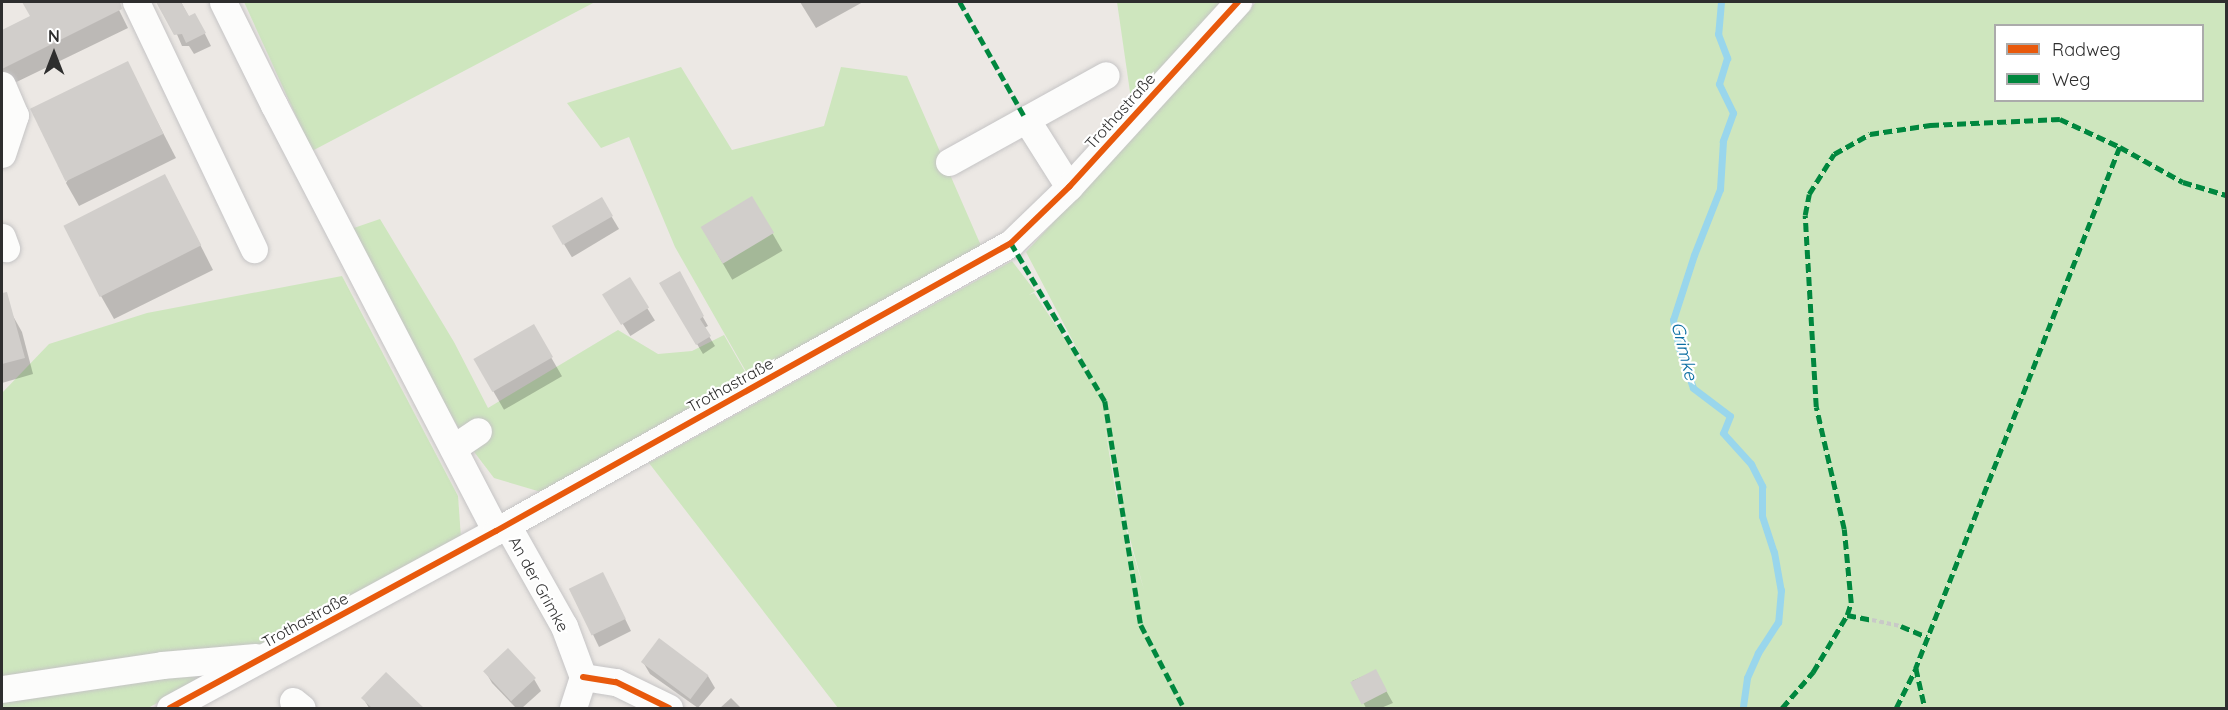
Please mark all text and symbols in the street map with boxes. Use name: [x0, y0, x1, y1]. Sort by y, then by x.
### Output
north arrow: [24, 24, 84, 84]
legend: [1994, 24, 2204, 102]
text: N: [48, 26, 60, 46]
text: Radweg: [2052, 38, 2121, 61]
text: Weg: [2052, 68, 2090, 91]
street label: Trothastraße: [1081, 69, 1159, 153]
water label: Grimke: [1666, 320, 1702, 382]
street label: Trothastraße: [683, 353, 777, 417]
street label: An der Grimke: [505, 533, 573, 635]
street label: Trothastraße: [258, 588, 352, 652]

